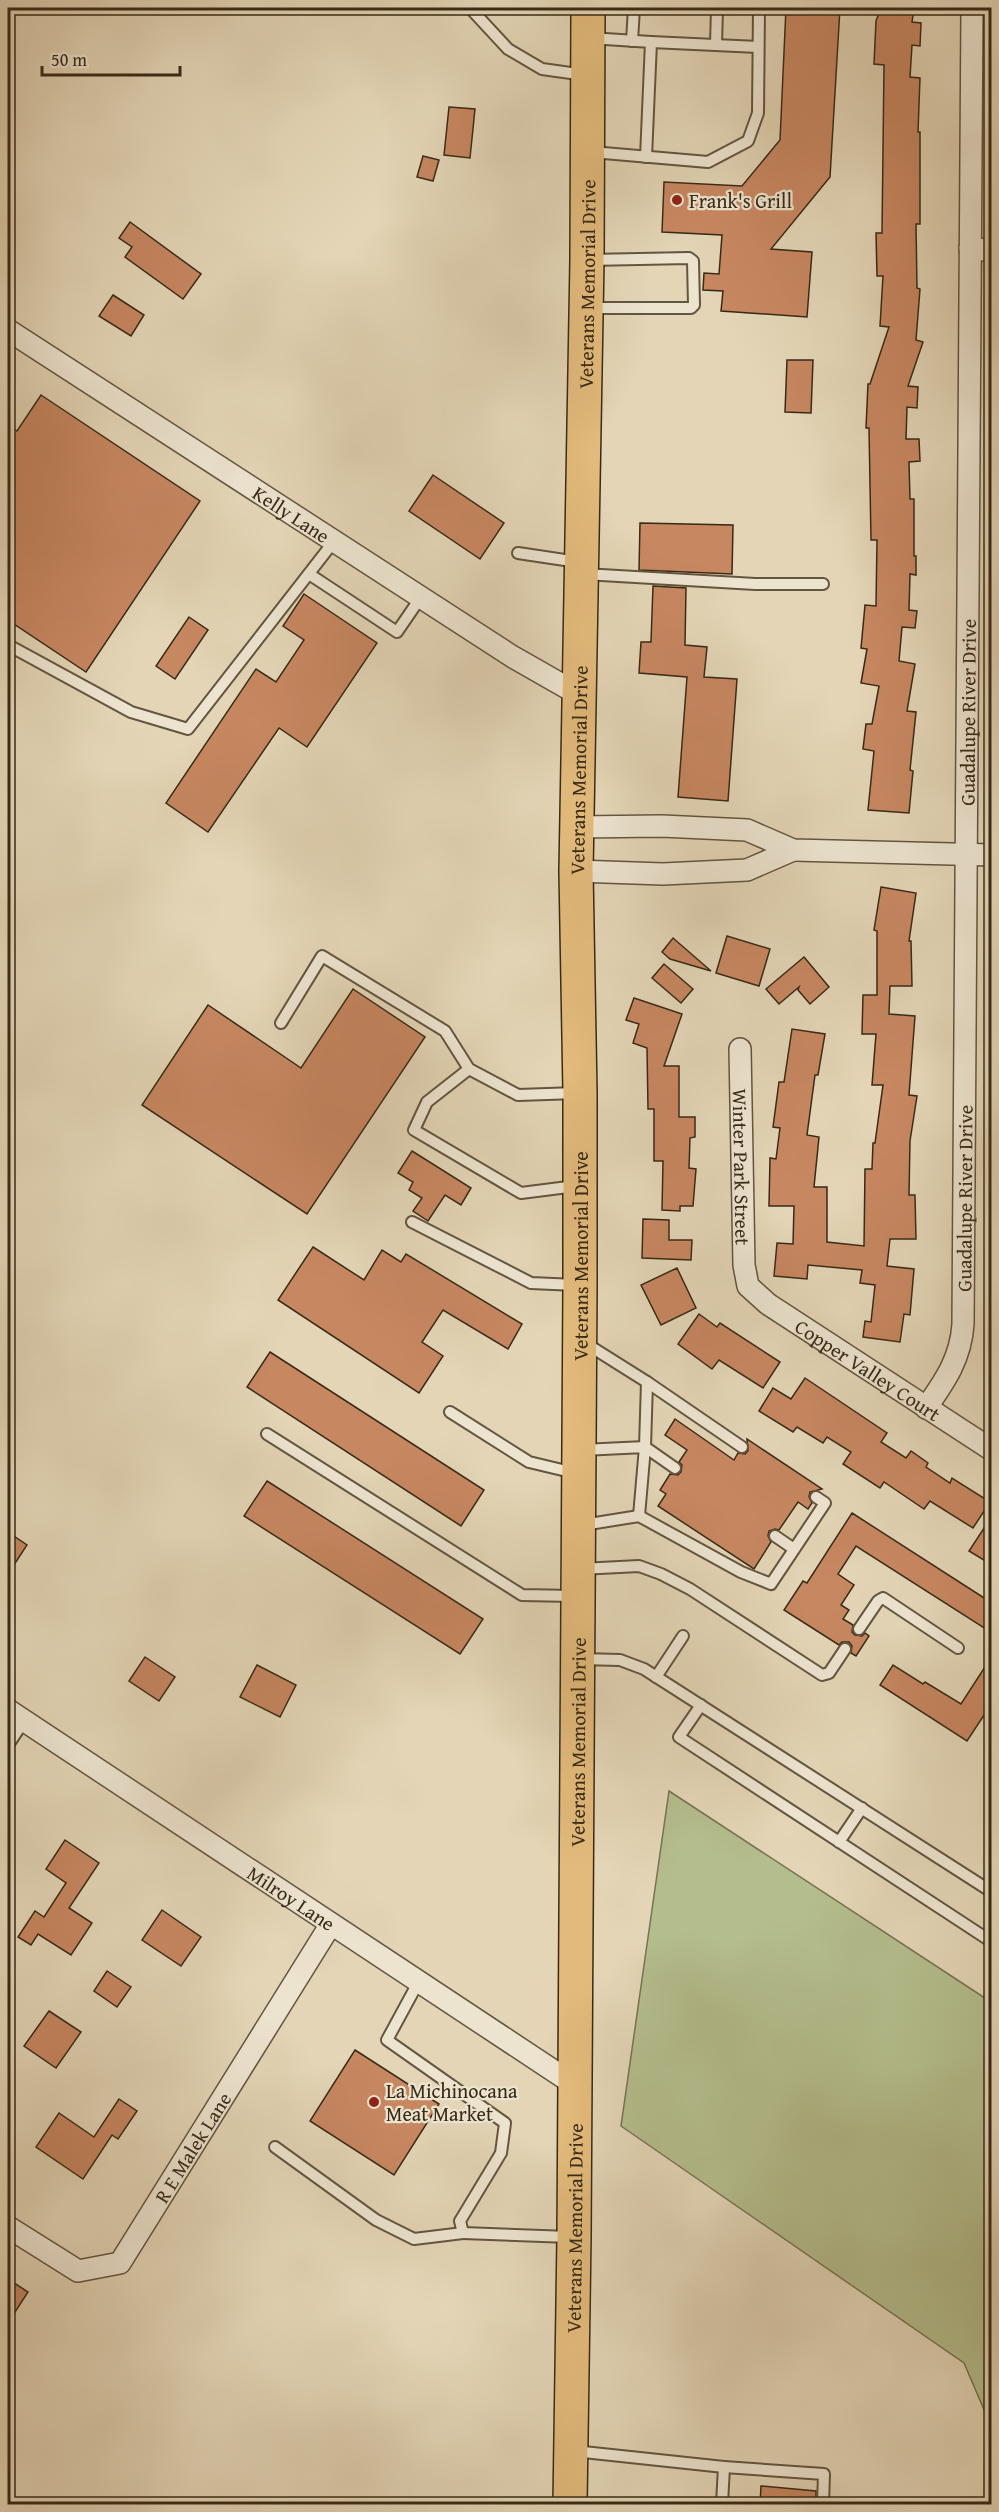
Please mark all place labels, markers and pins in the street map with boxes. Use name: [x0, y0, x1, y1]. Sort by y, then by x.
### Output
place label: Frank's Grill: [689, 186, 792, 215]
marker: Frank's Grill: [670, 193, 684, 207]
place label: La Michinocana Meat Market: [386, 2076, 518, 2128]
marker: La Michinocana Meat Market: [367, 2095, 381, 2109]

